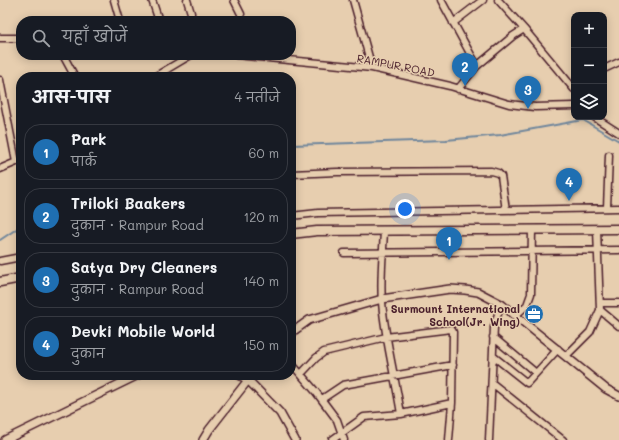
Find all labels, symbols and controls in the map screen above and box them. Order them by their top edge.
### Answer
map controls [571,12,607,120]
button: + [571,12,607,48]
search box [16,16,296,60]
text: यहाँ खोजें [62,26,127,46]
icon: search [30,27,52,49]
button: − [571,48,607,84]
street label: RAMPUR ROAD [356,50,436,80]
pin: 2 [452,53,478,86]
pin: 3 [515,76,541,109]
button: layers [571,84,607,120]
text: आस-पास [32,85,110,107]
text: 4 नतीजे [234,88,280,105]
text: Park [71,129,106,149]
text: 1 [43,144,49,161]
text: 60 m [249,144,279,161]
text: पार्क [71,152,97,169]
pin: 4 [556,168,582,201]
text: Triloki Baakers [71,193,185,213]
your location [395,199,415,219]
text: 2 [42,208,50,225]
text: 120 m [243,208,279,225]
text: दुकान · Rampur Road [71,216,204,233]
pin: 1 [436,227,462,260]
text: Satya Dry Cleaners [71,257,217,277]
text: 3 [42,272,50,289]
text: 140 m [243,272,279,289]
text: दुकान · Rampur Road [71,280,204,297]
place label: Surmount International School(Jr. Wing) [391,301,520,329]
office icon: Surmount International School(Jr. Wing) [523,303,545,325]
text: Devki Mobile World [71,321,215,341]
text: 4 [42,336,50,353]
text: 150 m [243,336,279,353]
text: दुकान [71,344,105,361]

